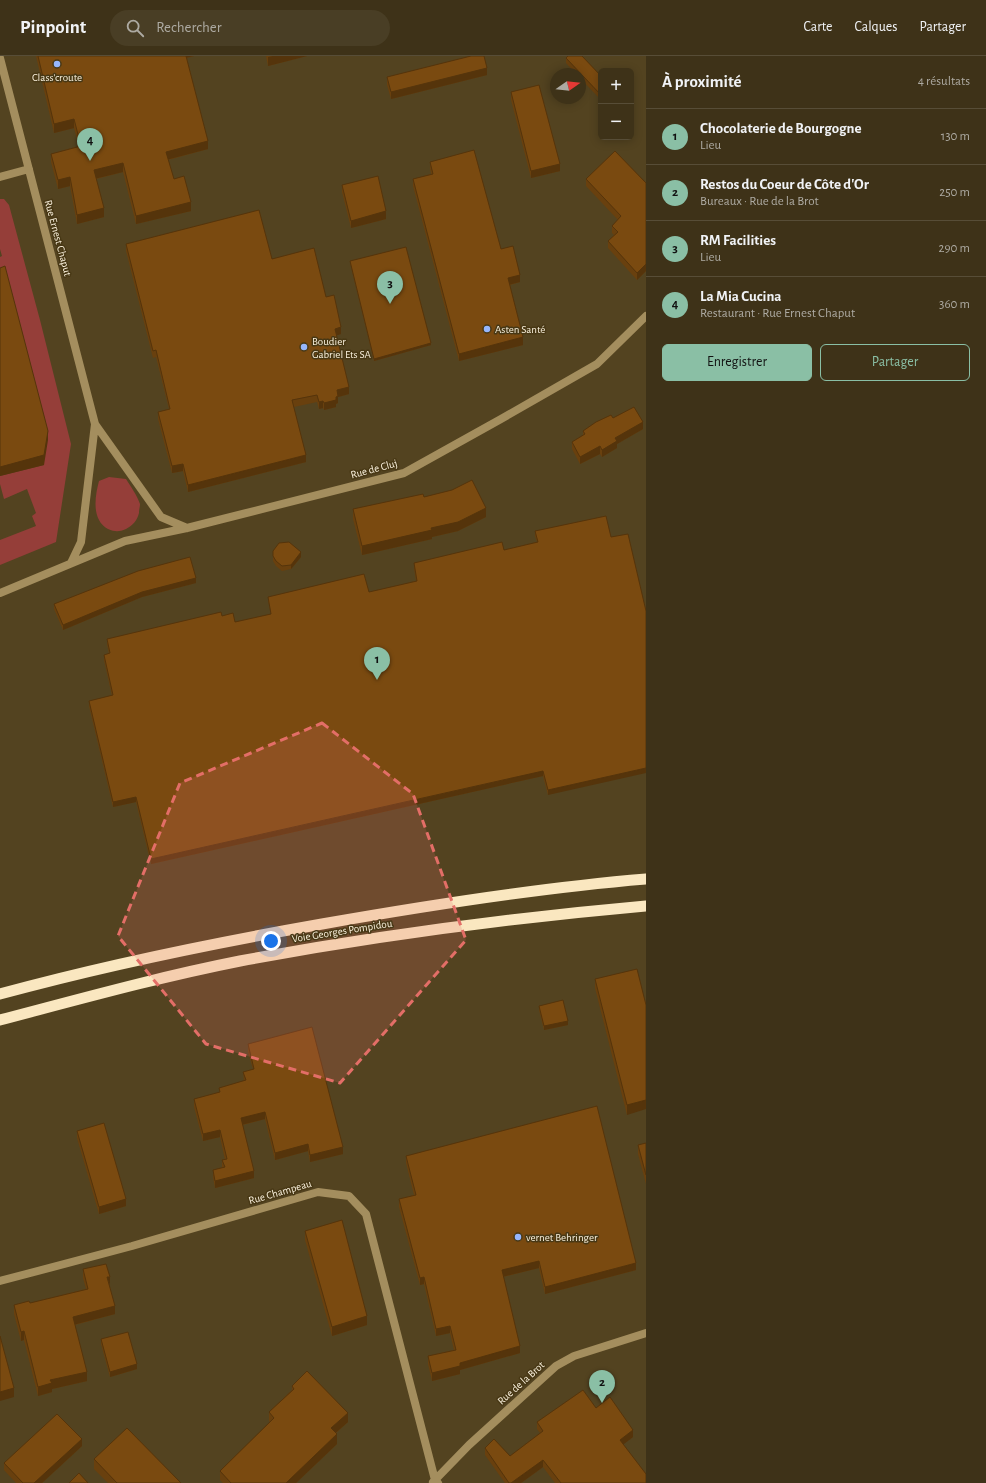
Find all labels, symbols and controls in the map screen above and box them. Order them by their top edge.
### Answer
search box [110,10,390,46]
icon: search [124,17,146,39]
text: Pinpoint [20,18,86,37]
text: Rechercher [156,20,222,35]
text: Carte [804,20,832,34]
text: Calques [854,20,898,34]
text: Partager [920,20,966,34]
marker: Class'croute [52,59,62,69]
north arrow [550,68,586,104]
map controls [598,68,634,140]
button: + [598,68,634,104]
place label: Class'croute [32,72,82,83]
text: À proximité [662,73,742,90]
text: 4 résultats [918,75,970,88]
button: − [598,104,634,140]
text: Chocolaterie de Bourgogne [700,121,862,136]
pin: 4 [77,128,103,161]
text: 1 [673,130,677,143]
text: 130 m [941,130,970,143]
text: Lieu [700,139,721,152]
text: Restos du Coeur de Côte d'Or [700,177,869,192]
text: 2 [672,186,678,199]
text: 250 m [939,186,970,199]
text: Bureaux · Rue de la Brot [700,195,819,208]
street label: Rue Ernest Chaput [43,199,74,278]
text: RM Facilities [700,233,776,248]
text: 3 [672,242,678,255]
text: 290 m [939,242,970,255]
text: Lieu [700,251,721,264]
pin: 3 [377,271,403,304]
text: La Mia Cucina [700,289,782,304]
text: 4 [672,298,678,311]
text: 360 m [939,298,970,311]
text: Restaurant · Rue Ernest Chaput [700,307,855,320]
marker: Asten Santé [482,324,492,334]
place label: Asten Santé [495,324,545,335]
place label: Boudier Gabriel Ets SA [312,336,372,360]
marker: Boudier Gabriel Ets SA [299,342,309,352]
button: Enregistrer [662,344,812,381]
button: Partager [820,344,970,381]
street label: Rue de Cluj [349,457,399,481]
pin: 1 [364,647,390,680]
street label: Voie Georges Pompidou [291,918,393,944]
your location [261,931,281,951]
street label: Rue Champeau [247,1178,313,1206]
marker: vernet Behringer [513,1232,523,1242]
place label: vernet Behringer [526,1232,598,1243]
street label: Rue de la Brot [495,1359,547,1407]
pin: 2 [589,1370,615,1403]

